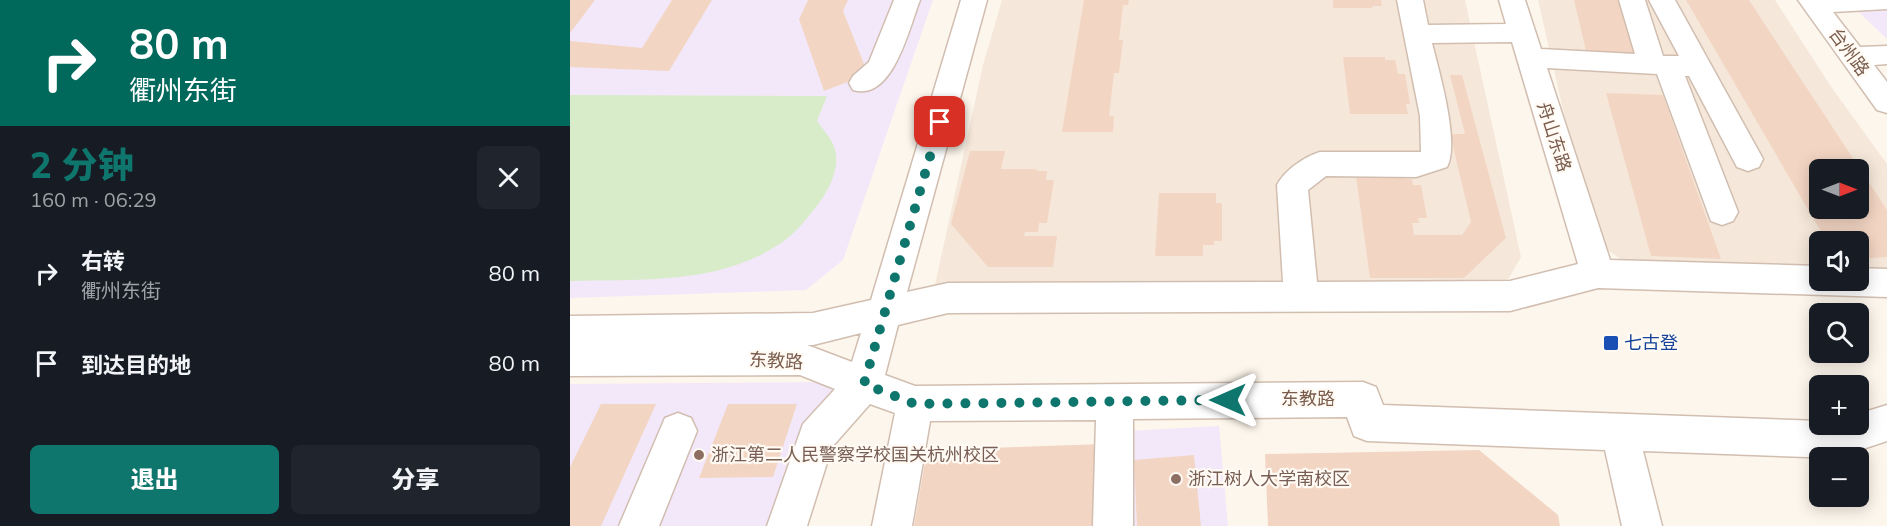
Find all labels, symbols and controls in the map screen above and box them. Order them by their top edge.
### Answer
text: 80 m [129,17,229,70]
street label: 台州路 [1824,23,1875,80]
icon: right [30,24,108,102]
text: 衢州东街 [129,73,237,107]
pin [914,96,965,147]
street label: 舟山东路 [1532,99,1577,175]
icon: arrive [923,105,956,138]
text: 2 分钟 [30,142,134,187]
button: close [477,146,540,209]
north arrow [1809,159,1869,219]
map controls [1809,159,1869,507]
text: 160 m · 06:29 [30,187,156,212]
button: sound [1809,231,1869,291]
text: 右转 [81,247,125,275]
icon: right [30,257,63,290]
text: 80 m [489,259,540,287]
text: 衢州东街 [81,278,161,303]
button: search [1809,303,1869,363]
place label: 七古登 [1624,331,1678,354]
marker: 七古登 [1602,334,1620,352]
icon: arrive [30,347,63,380]
street label: 东教路 [748,348,804,373]
text: 80 m [489,349,540,377]
text: 到达目的地 [81,351,191,379]
position arrow [1196,368,1260,432]
button: + [1809,375,1869,435]
street label: 东教路 [1281,387,1335,410]
place label: 浙江第二人民警察学校国关杭州校区 [711,443,999,466]
button: 退出 [30,445,279,514]
button: 分享 [291,445,540,514]
button: − [1809,447,1869,507]
marker: 浙江第二人民警察学校国关杭州校区 [692,448,706,462]
place label: 浙江树人大学南校区 [1188,467,1350,490]
marker: 浙江树人大学南校区 [1169,472,1183,486]

